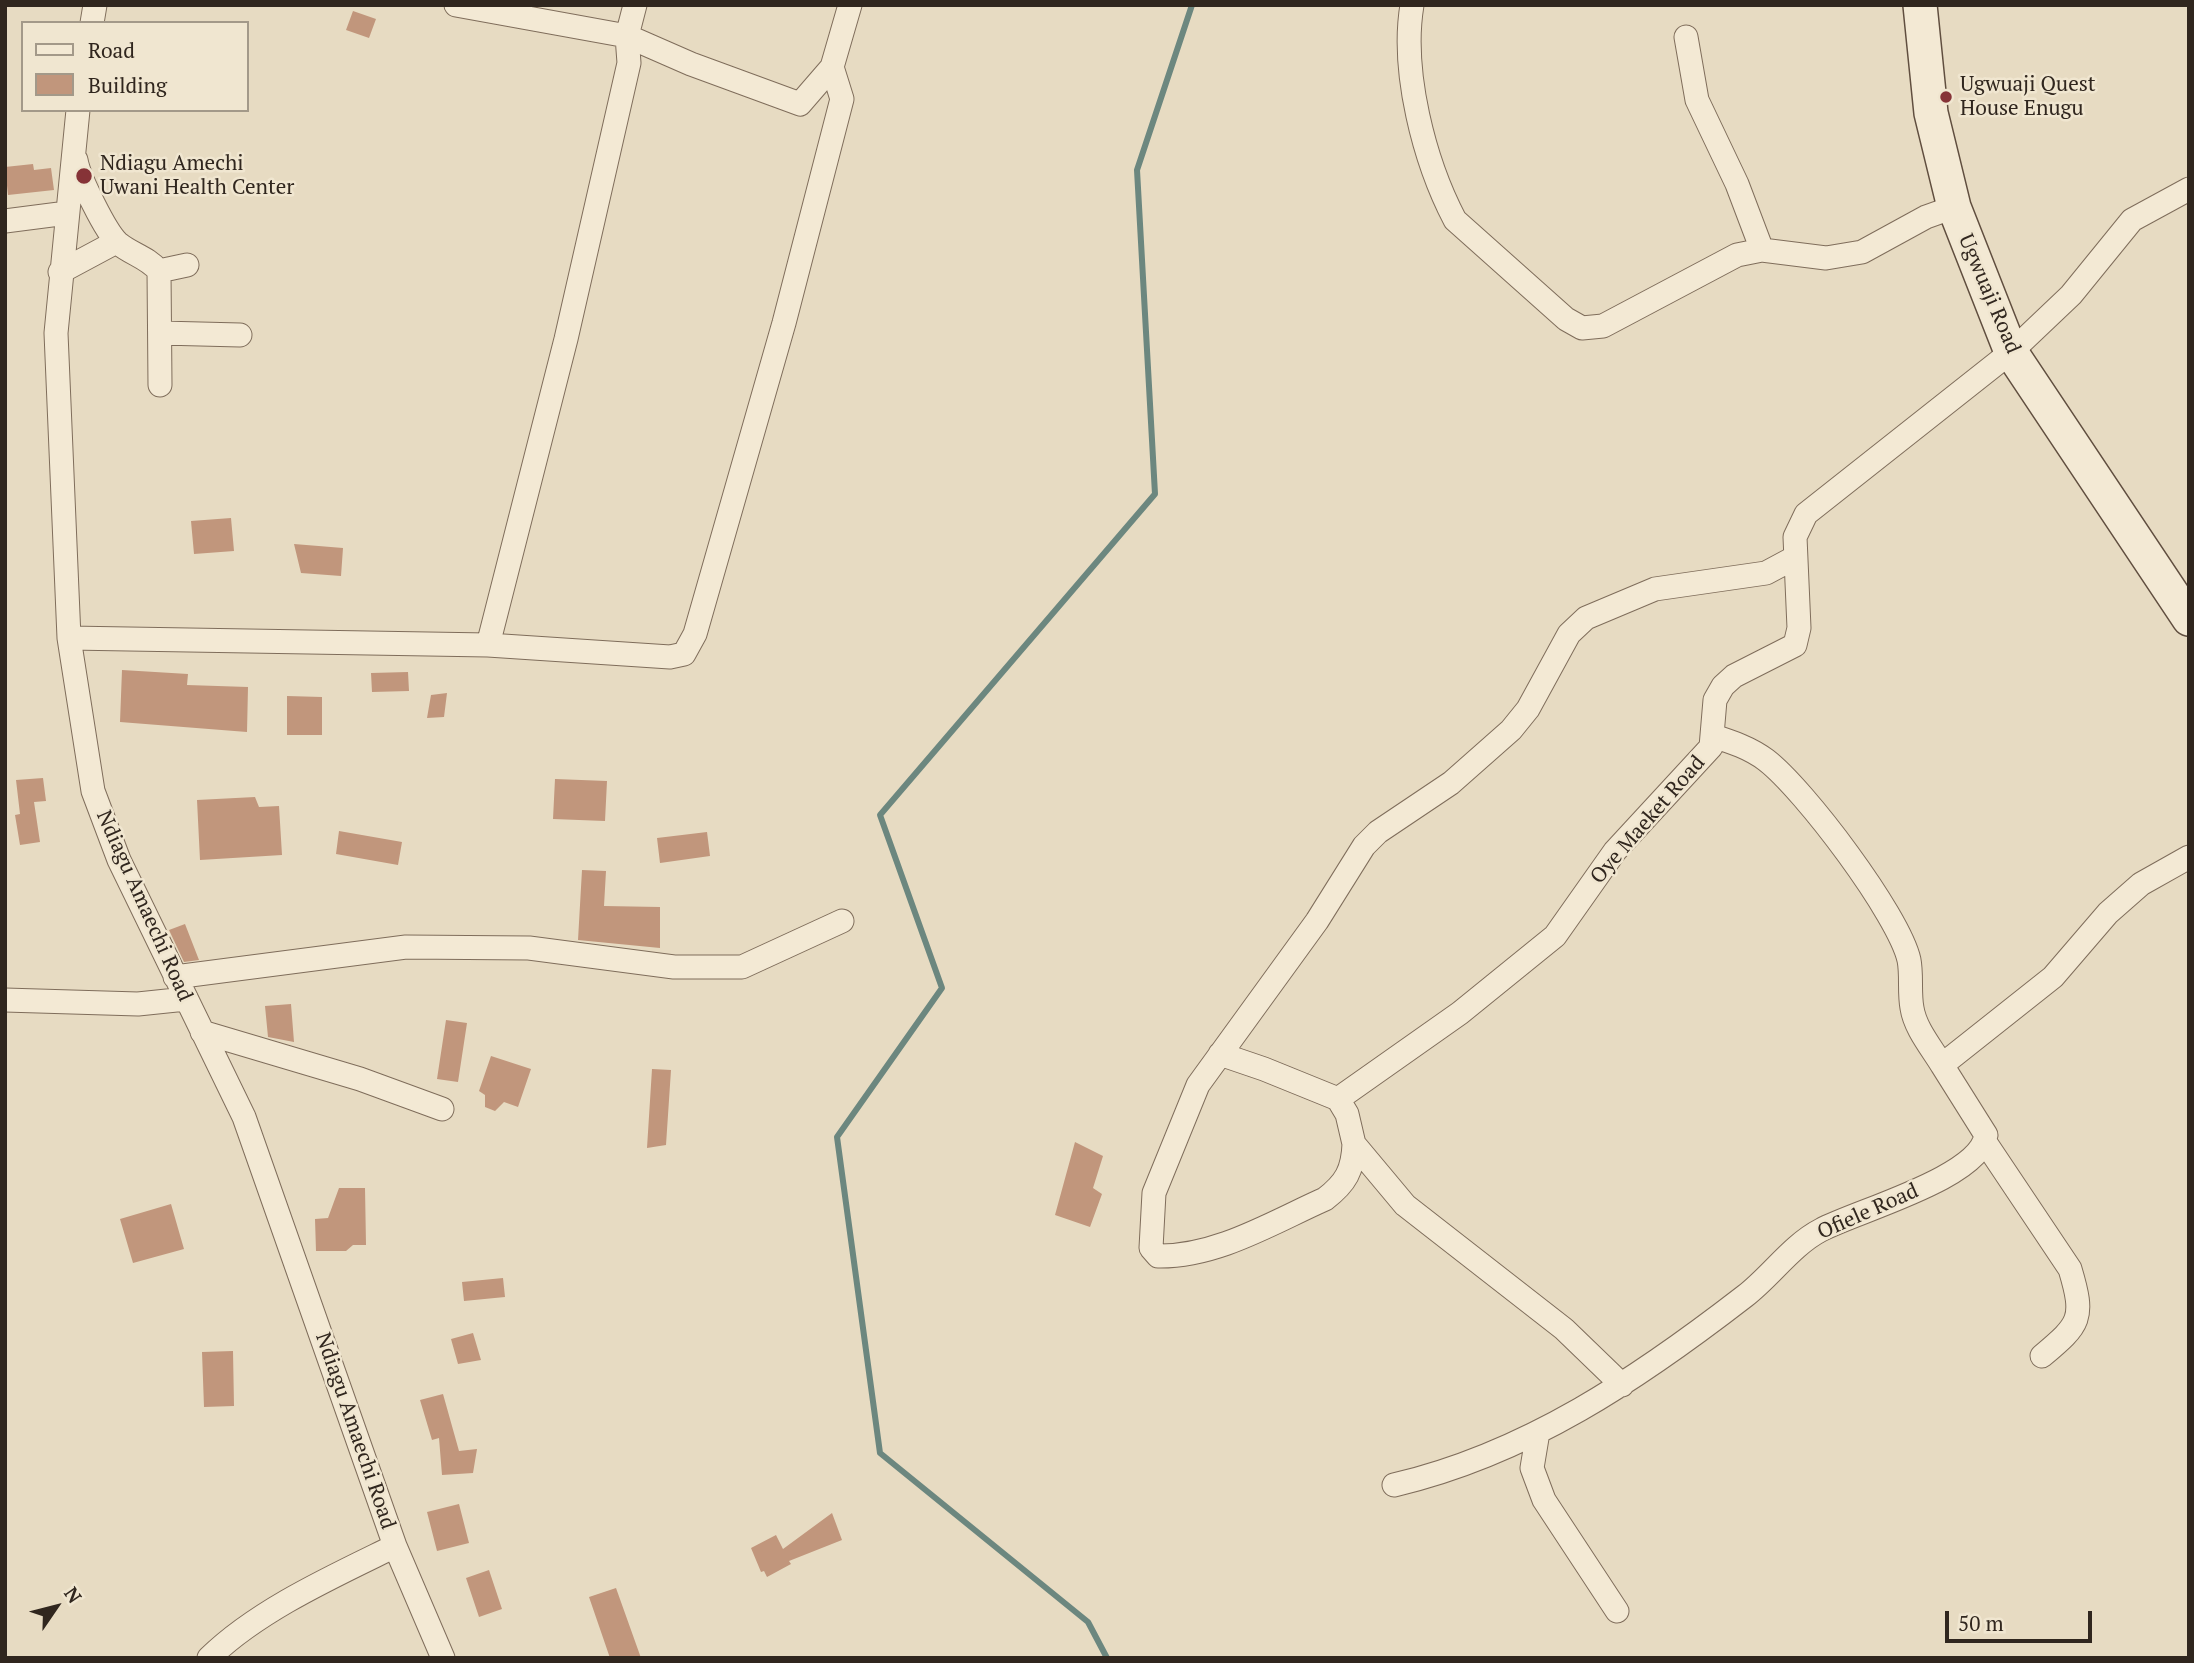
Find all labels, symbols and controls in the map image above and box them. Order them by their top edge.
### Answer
legend [21,21,248,112]
text: Road [88,36,135,64]
text: Building [88,71,167,99]
place label: Ugwuaji Quest House Enugu [1960,72,2096,122]
marker: Ugwuaji Quest House Enugu [1938,89,1954,105]
place label: Ndiagu Amechi Uwani Health Center [100,151,294,201]
marker: Ndiagu Amechi Uwani Health Center [74,166,94,186]
street label: Ugwuaji Road [1953,230,2025,358]
street label: Oye Maeket Road [1585,751,1711,889]
street label: Ndiagu Amaechi Road [91,807,197,1005]
street label: Ofiele Road [1814,1179,1922,1245]
street label: Ndiagu Amaechi Road [310,1329,400,1533]
north arrow [21,1572,91,1642]
text: N [59,1582,88,1608]
scale bar [1949,1596,2096,1640]
text: 50 m [1958,1609,2004,1637]

